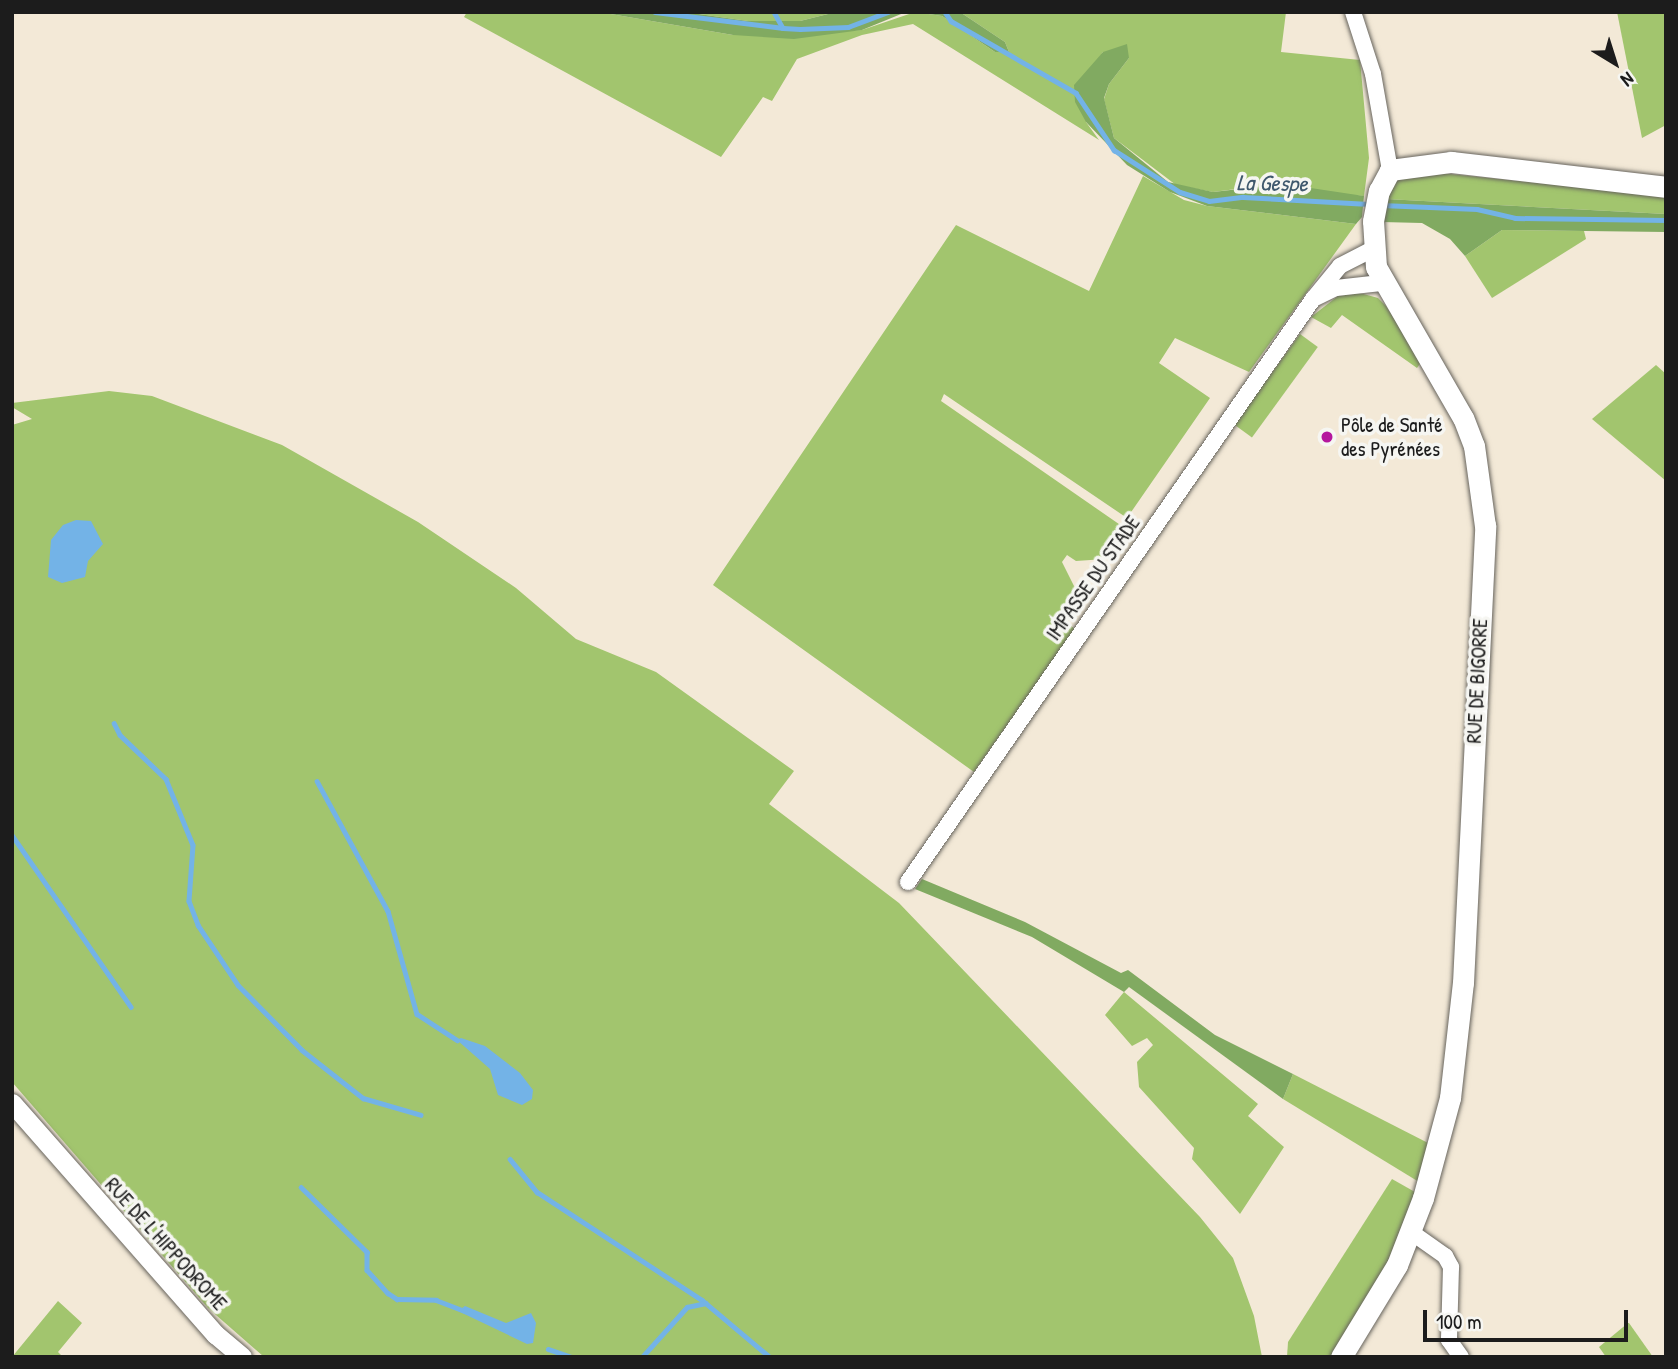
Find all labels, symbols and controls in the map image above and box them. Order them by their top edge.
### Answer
north arrow [1580,28,1650,98]
text: N [1616,66,1640,93]
water label: La Gespe [1236,169,1308,197]
place label: Pôle de Santé des Pyrénées [1341,412,1443,462]
marker: Pôle de Santé des Pyrénées [1319,429,1335,445]
street label: IMPASSE DU STADE [1041,511,1145,645]
street label: RUE DE BIGORRE [1461,618,1493,744]
street label: RUE DE L'HIPPODROME [100,1172,232,1316]
scale bar [1426,1296,1631,1340]
text: 100 m [1436,1307,1482,1336]

